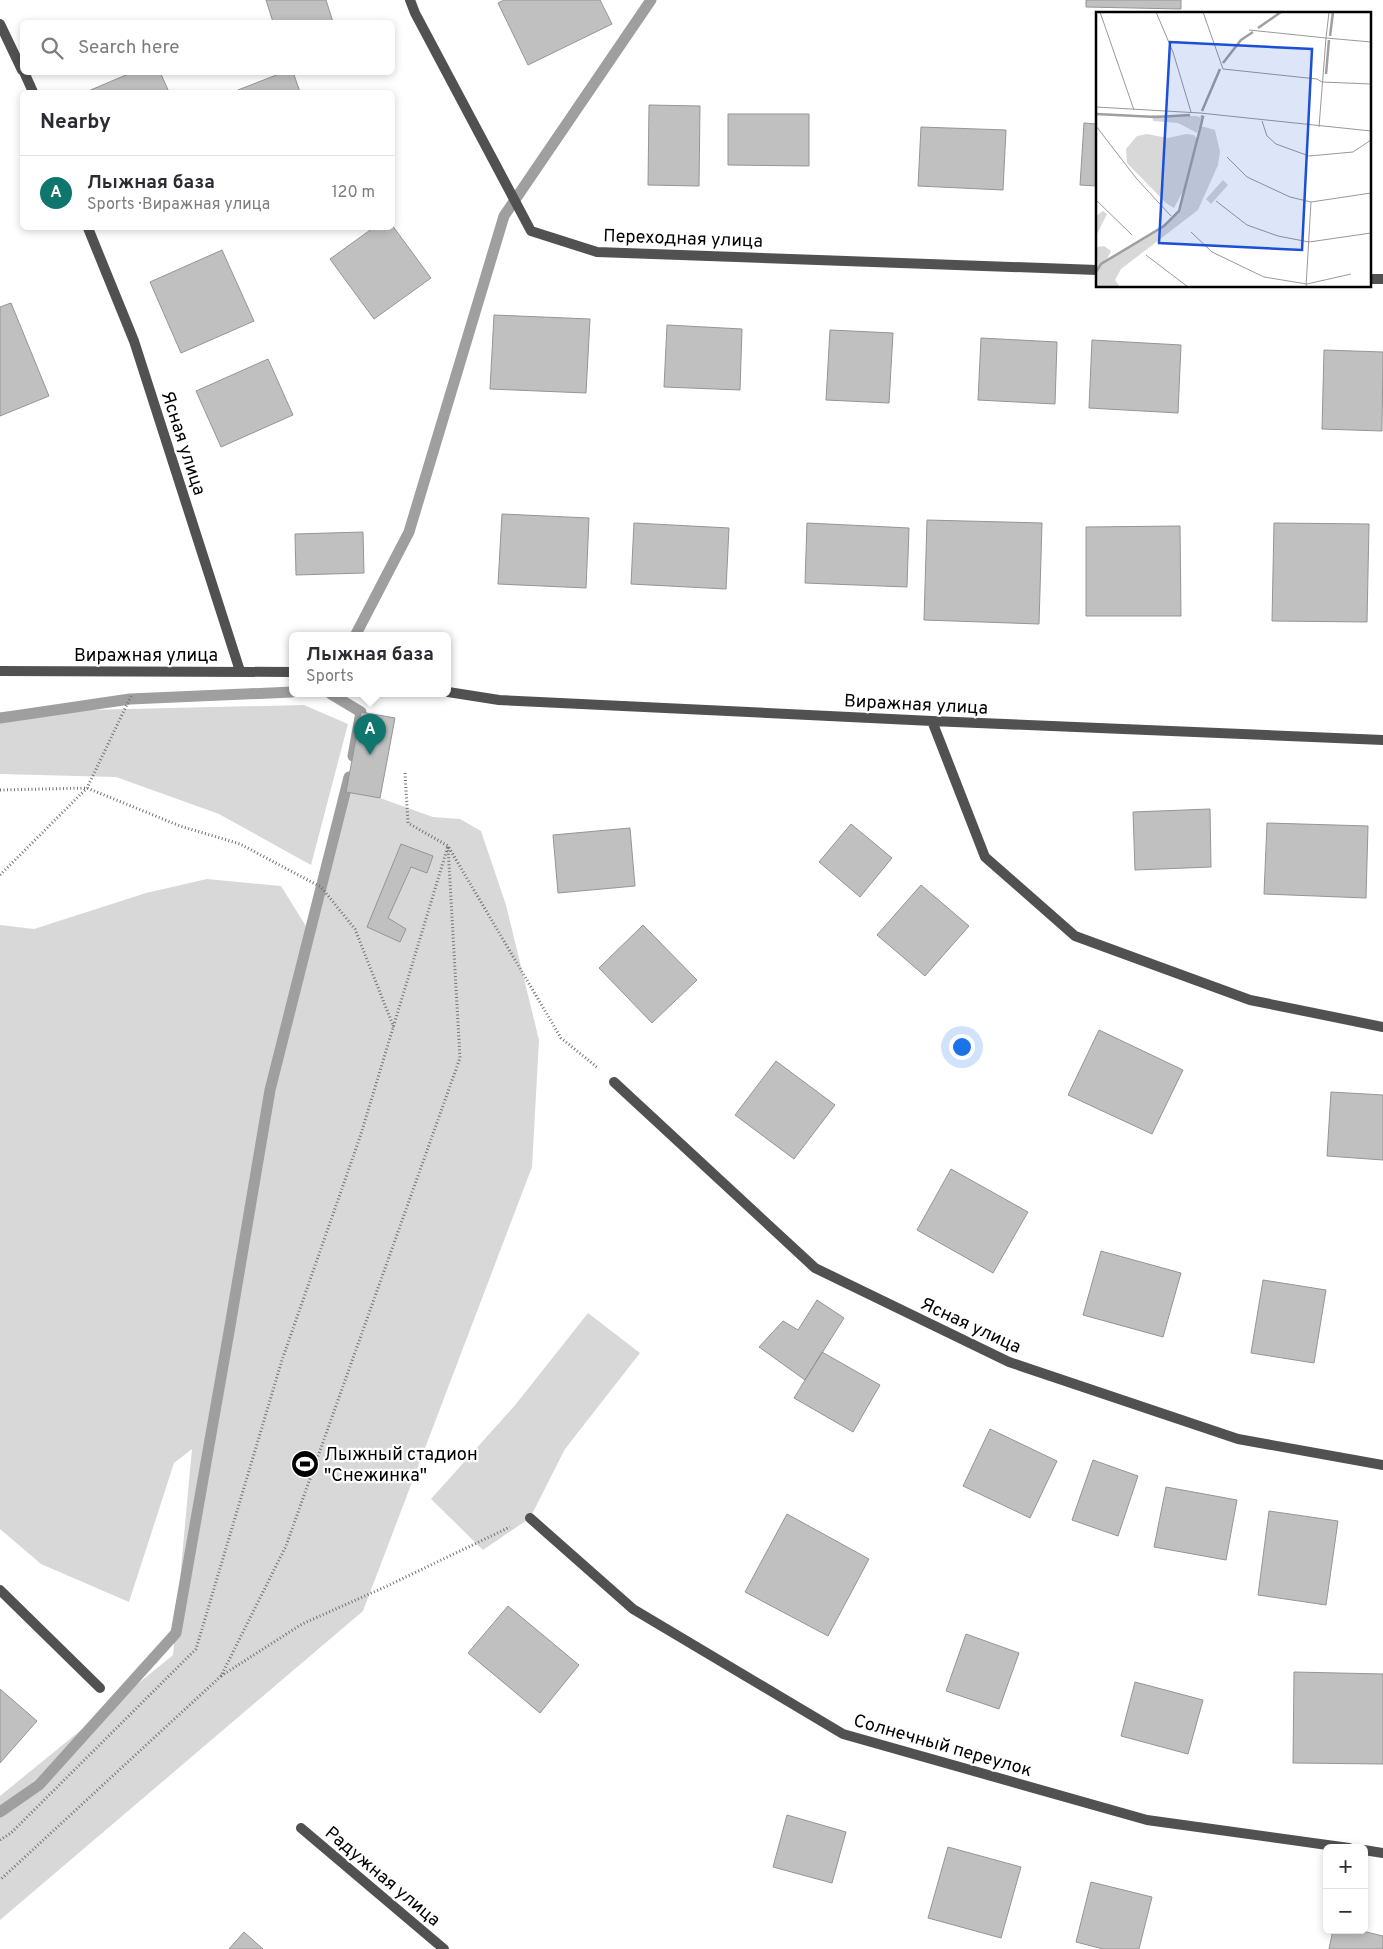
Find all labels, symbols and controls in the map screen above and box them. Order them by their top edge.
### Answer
inset map [1096,12,1370,288]
search box [20,20,395,75]
icon: search [38,34,66,62]
text: Search here [78,36,180,60]
text: Nearby [40,109,111,136]
text: Лыжная база [87,171,215,195]
text: A [50,183,62,203]
text: 120 m [332,183,375,203]
text: Sports · Виражная улица [87,195,270,215]
street label: Переходная улица [603,225,763,254]
street label: Ясная улица [155,388,210,499]
popup [289,632,451,697]
text: Лыжная база [306,643,434,667]
street label: Виражная улица [74,645,218,668]
text: Sports [306,667,354,687]
street label: Виражная улица [843,690,988,721]
pin: A [354,714,386,755]
your location [949,1034,975,1060]
street label: Ясная улица [916,1293,1024,1360]
place label: Лыжный стадион "Снежинка" [324,1444,478,1488]
sports icon: Лыжный стадион "Снежинка" [290,1449,320,1479]
street label: Солнечный переулок [851,1710,1035,1783]
street label: Радужная улица [320,1822,445,1932]
map controls [1323,1844,1368,1934]
button: + [1323,1844,1368,1889]
button: − [1323,1889,1368,1934]

